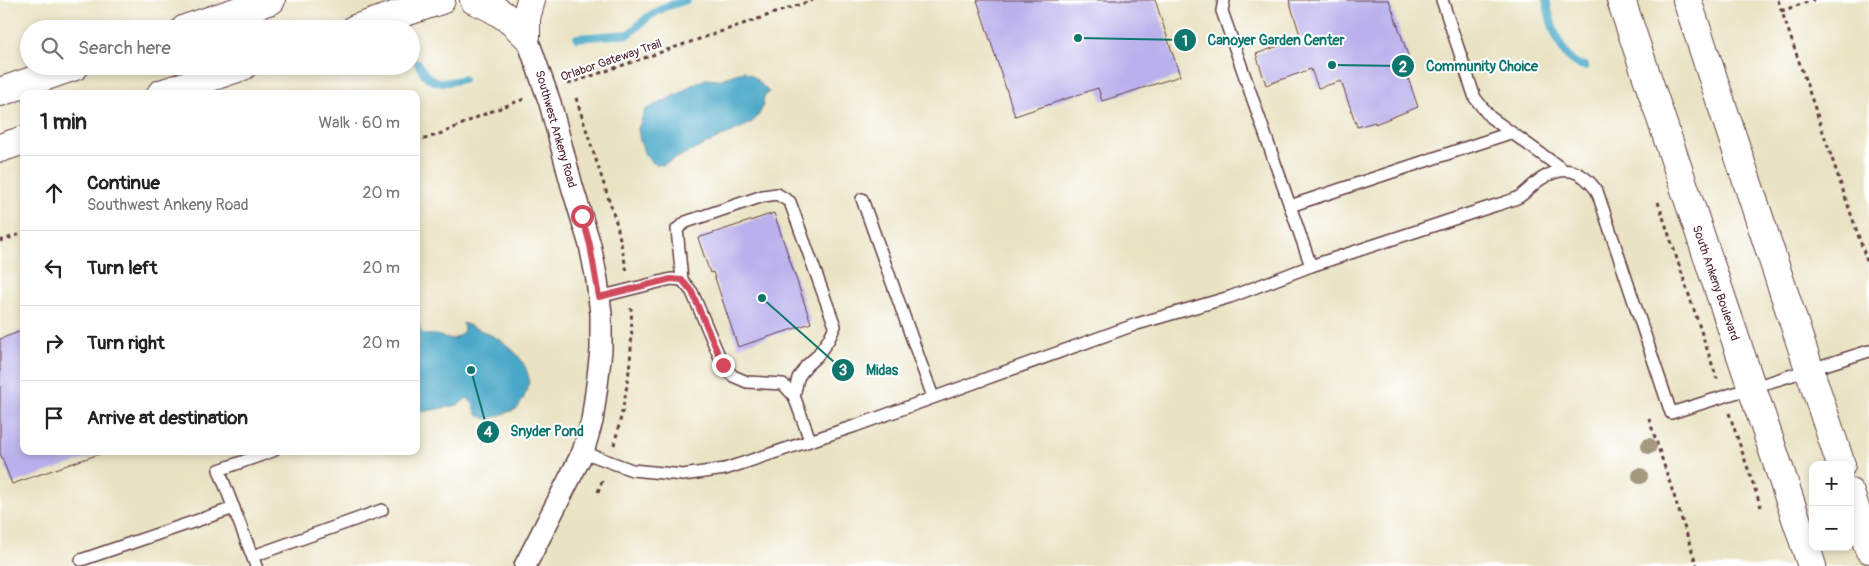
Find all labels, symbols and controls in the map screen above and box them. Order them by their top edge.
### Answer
search box [20,20,420,75]
callout: Canoyer Garden Center [1173,26,1355,55]
text: 1 [1182,32,1188,51]
text: Canoyer Garden Center [1208,32,1345,49]
icon: search [38,34,66,62]
text: Search here [78,36,171,60]
street label: Orlabor Gateway Trail [559,36,664,85]
callout: Community Choice [1391,52,1548,81]
text: 2 [1399,58,1407,77]
text: Community Choice [1426,58,1539,75]
street label: Southwest Ankeny Road [532,69,579,190]
text: 1 min [40,109,87,136]
text: Walk · 60 m [318,113,400,133]
text: Continue [87,171,160,195]
icon: ahead [40,179,68,207]
text: 20 m [362,183,400,203]
text: Southwest Ankeny Road [87,195,249,215]
route start [571,205,594,228]
street label: South Ankeny Boulevard [1689,223,1742,343]
icon: left [40,254,68,282]
text: Turn left [87,256,157,280]
text: 20 m [362,258,400,278]
icon: right [40,329,68,357]
text: Turn right [87,331,165,355]
text: 20 m [362,333,400,353]
route end [712,354,735,377]
callout: Midas [831,355,908,384]
text: 3 [839,361,847,380]
text: Midas [866,362,899,379]
icon: arrive [40,404,68,432]
text: Arrive at destination [87,406,248,430]
callout: Snyder Pond [475,417,594,446]
text: 4 [484,423,493,442]
text: Snyder Pond [510,423,584,440]
map controls [1809,461,1854,551]
button: + [1809,461,1854,506]
button: − [1809,506,1854,551]

